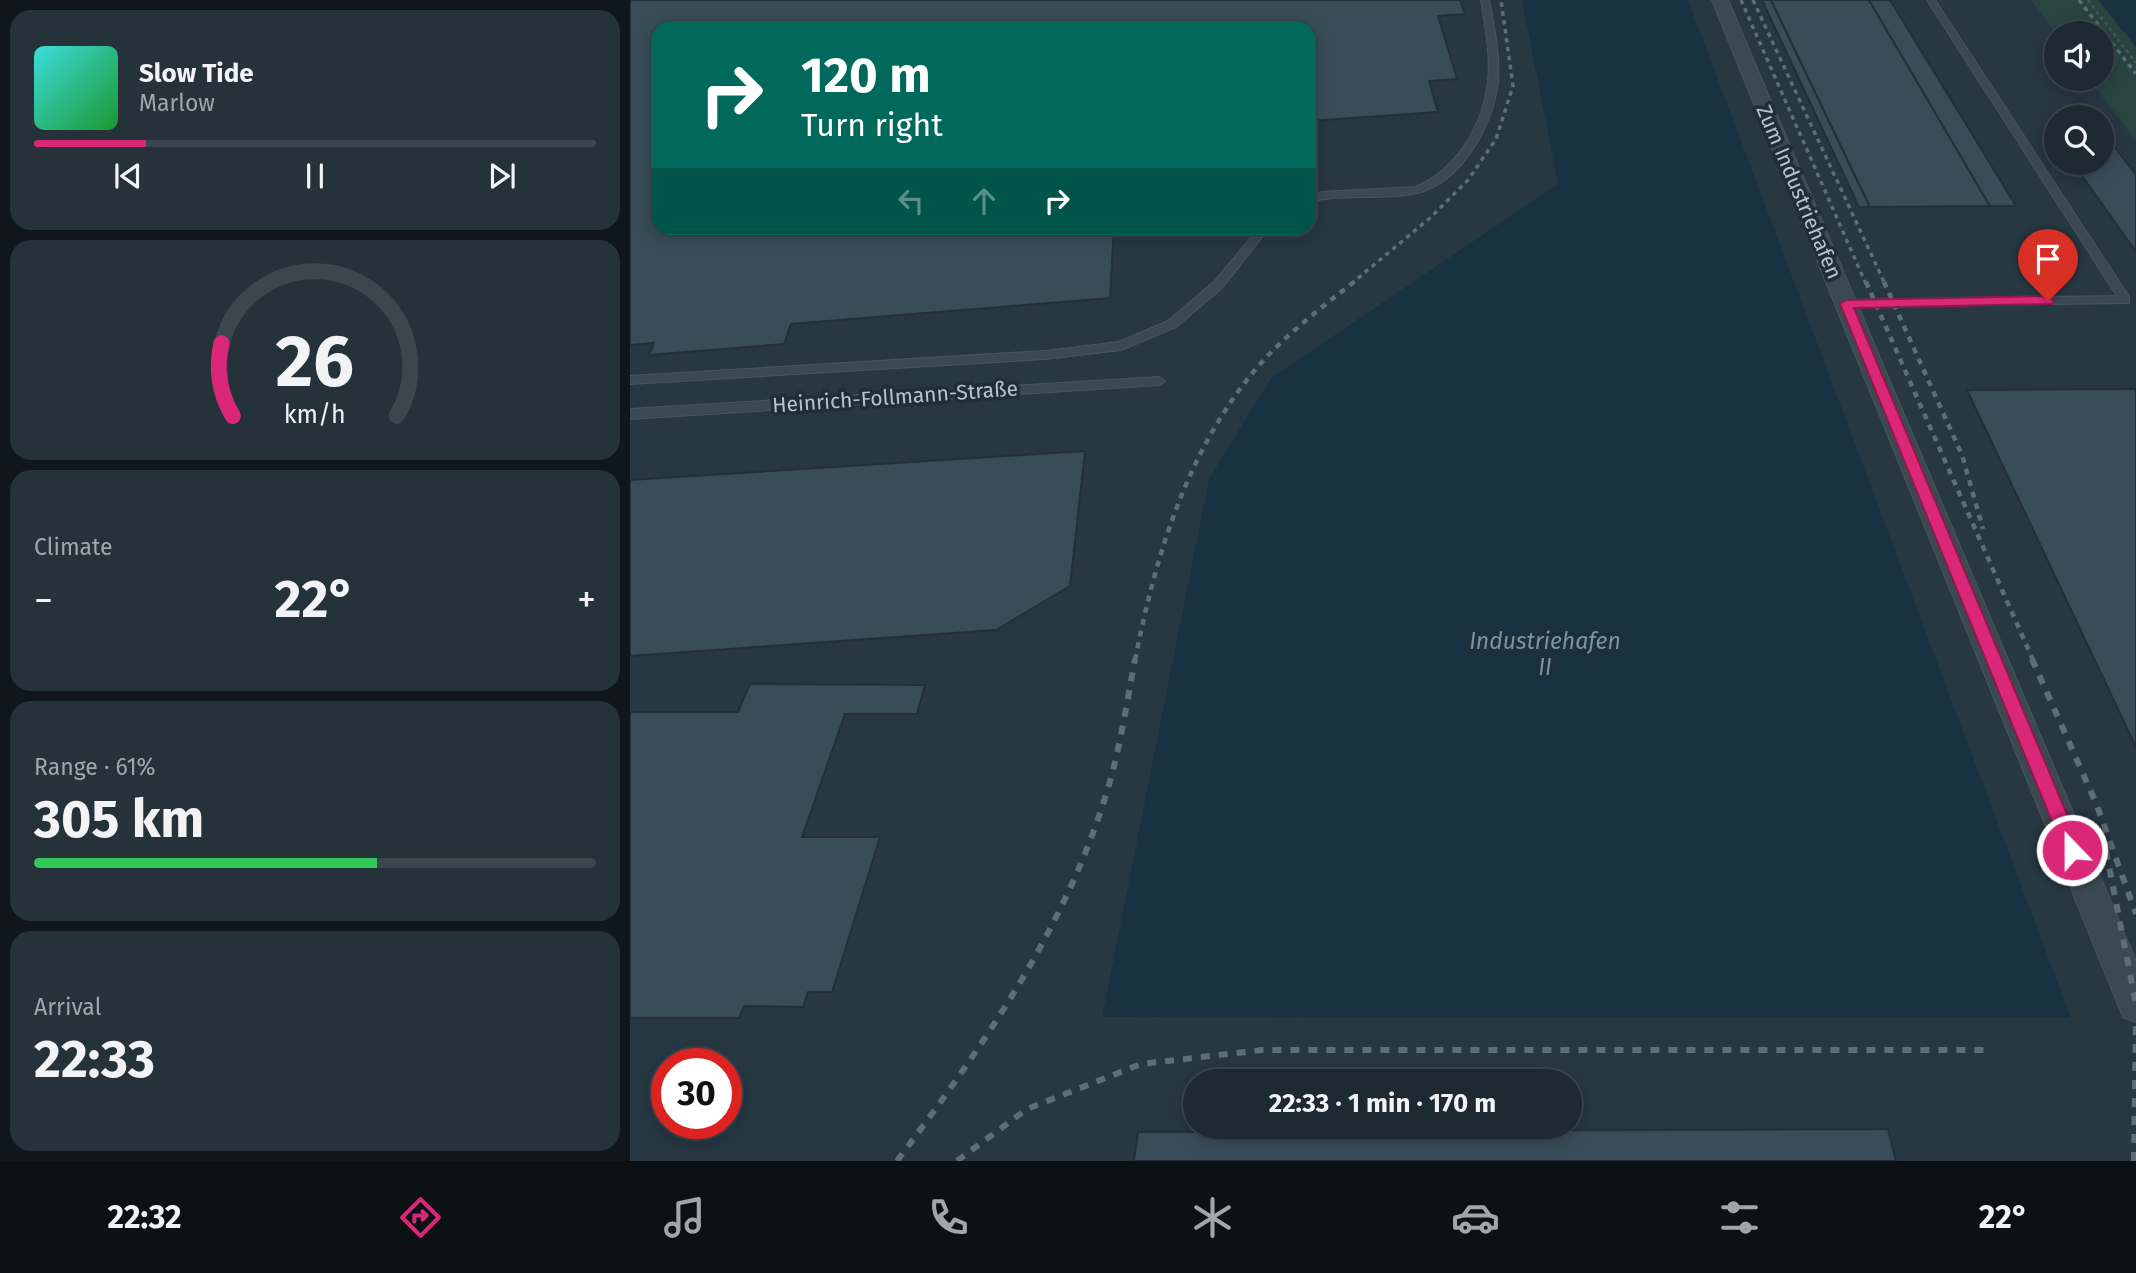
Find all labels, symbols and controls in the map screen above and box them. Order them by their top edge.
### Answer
map controls [2044,21,2114,175]
button: sound [2044,21,2114,91]
text: 120 m [801,46,931,105]
icon: right [686,49,777,140]
text: Slow Tide [139,58,254,89]
text: Marlow [139,89,215,117]
street label: Zum Industriehafen [1751,101,1847,283]
button: search [2044,105,2114,175]
text: Turn right [801,106,943,144]
icon: previous [109,157,147,195]
icon: pause [296,157,334,195]
icon: next [483,157,521,195]
icon: left [892,182,930,220]
icon: ahead [965,182,1003,220]
icon: right [1038,182,1076,220]
pin [2018,229,2078,301]
icon: arrive [2029,240,2067,278]
text: 26 [276,319,354,406]
street label: Heinrich-Follmann-Straße [771,375,1019,419]
text: km/h [284,400,346,430]
text: Climate [34,533,113,561]
text: 22° [275,568,355,631]
text: − [34,577,53,623]
text: + [577,577,596,623]
water label: Industriehafen II [1469,627,1621,681]
text: Range · 61% [34,753,156,781]
text: 305 km [34,788,204,851]
position arrow [2035,813,2109,887]
text: Arrival [34,993,101,1021]
text: 22:33 [34,1028,155,1091]
speed limit sign: 30 [651,1048,742,1139]
text: 22:33 · 1 min · 170 m [1269,1088,1496,1119]
icon: directions [396,1193,445,1242]
icon: music [660,1193,709,1242]
icon: phone [924,1193,973,1242]
icon: climate [1188,1193,1237,1242]
icon: car [1451,1193,1500,1242]
icon: filters [1715,1193,1764,1242]
text: 22:32 [107,1198,182,1236]
text: 22° [1979,1198,2029,1236]

